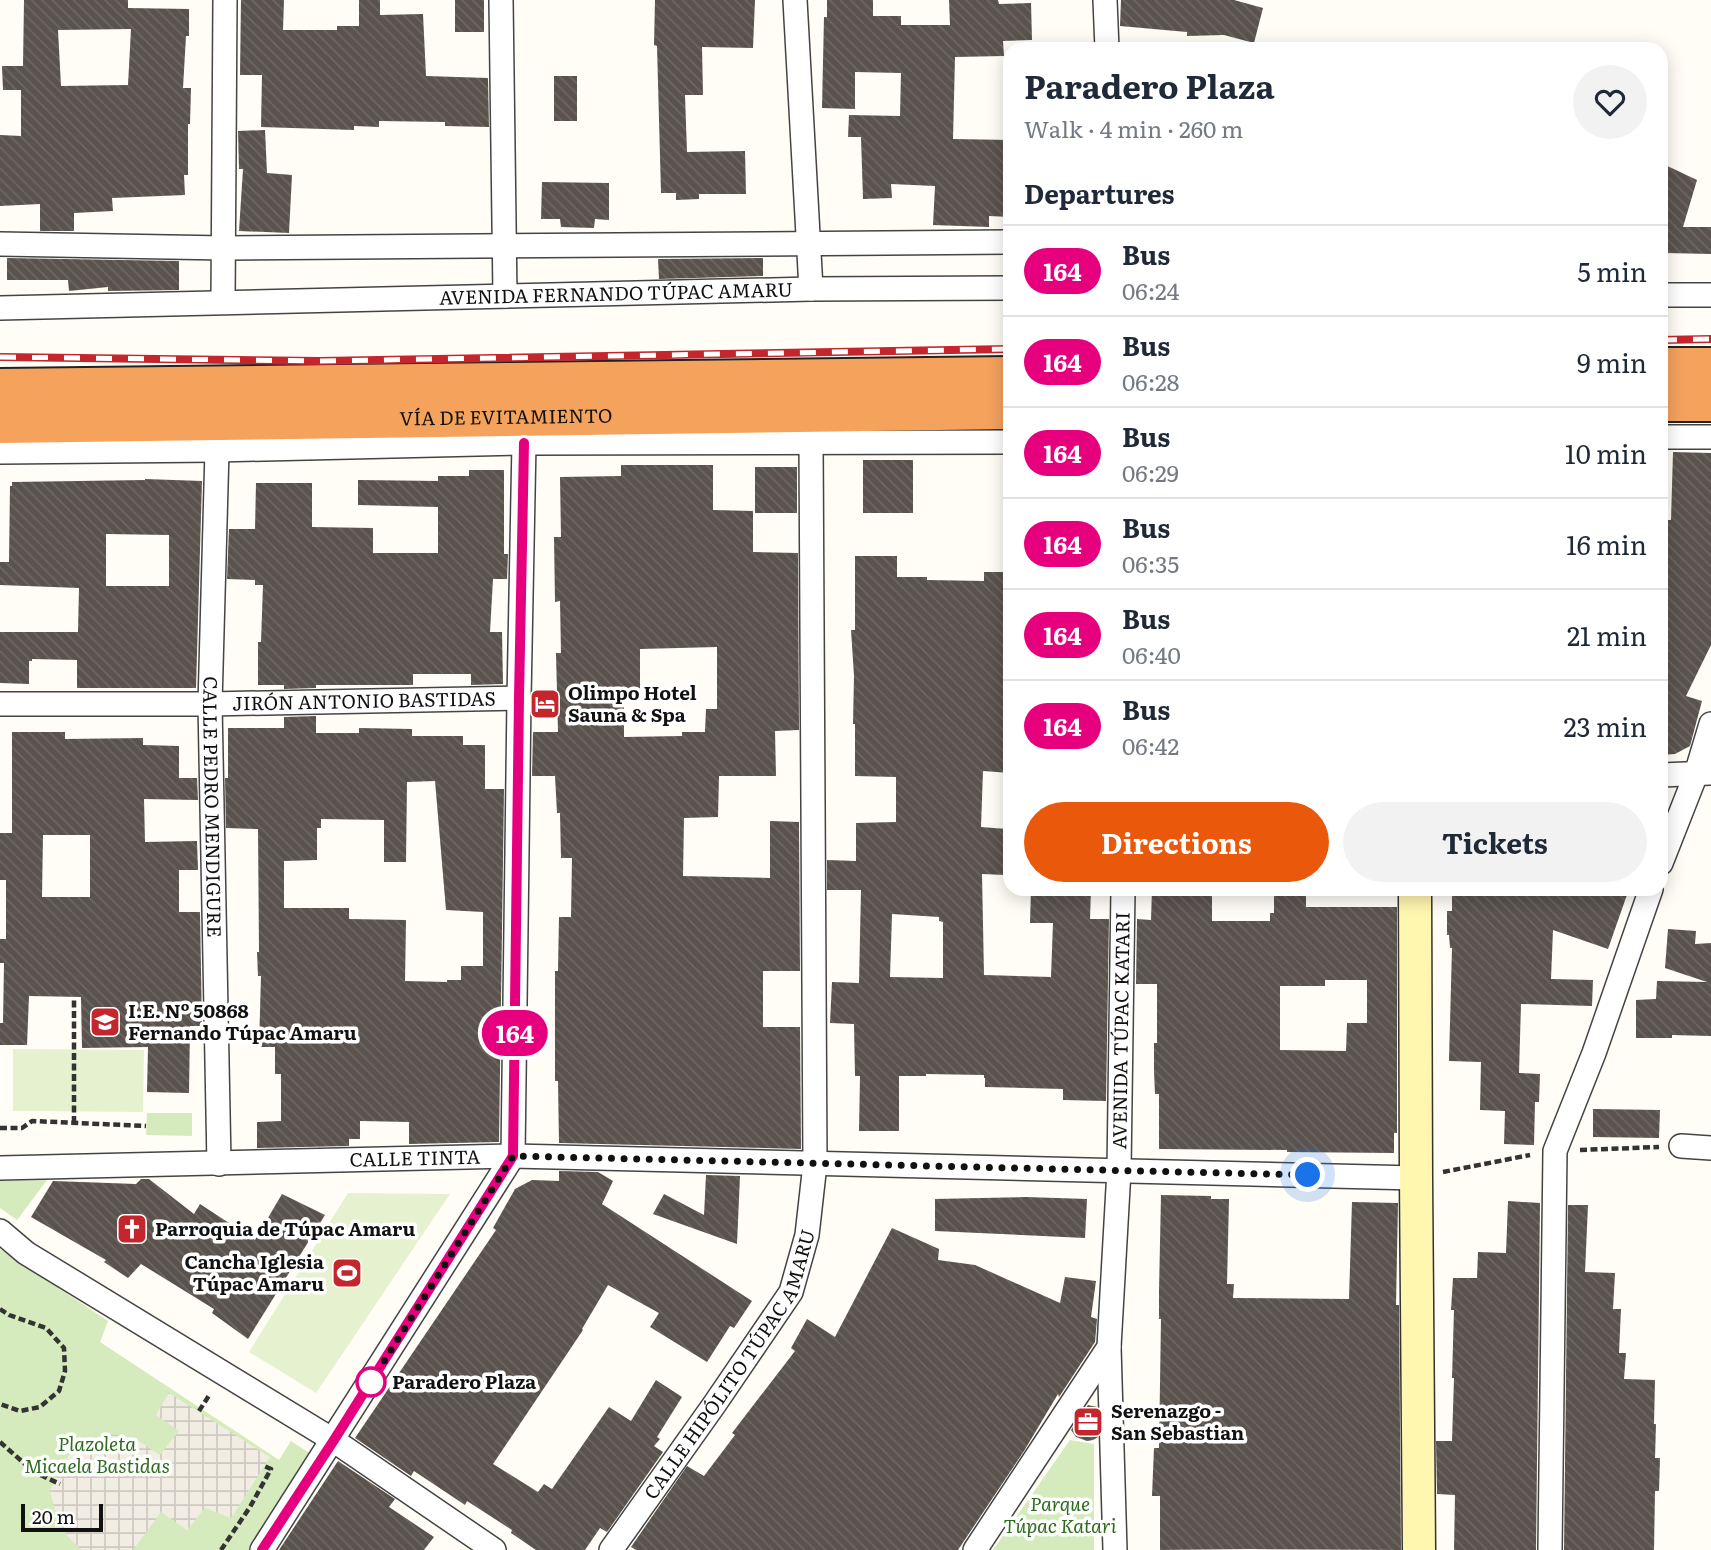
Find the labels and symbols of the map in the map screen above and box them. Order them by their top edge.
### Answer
street label: AVENIDA FERNANDO TÚPAC AMARU [439,274,793,311]
street label: VÍA DE EVITAMIENTO [399,401,613,431]
street label: CALLE PEDRO MENDIGURE [197,676,230,938]
place label: Olimpo Hotel Sauna & Spa [568,678,697,728]
street label: JIRÓN ANTONIO BASTIDAS [232,683,496,717]
hotel icon: Olimpo Hotel Sauna & Spa [528,687,562,721]
street label: AVENIDA TÚPAC KATARI [1104,912,1136,1149]
place label: I.E. Nº 50868 Fernando Túpac Amaru [128,996,357,1046]
school or university icon: I.E. Nº 50868 Fernando Túpac Amaru [88,1005,122,1039]
line badge: 164 [475,1010,555,1056]
street label: CALLE TINTA [349,1142,481,1173]
your location [1290,1157,1325,1192]
church icon: Parroquia de Túpac Amaru [115,1212,149,1246]
place label: Parroquia de Túpac Amaru [155,1214,415,1242]
street label: CALLE HIPÓLITO TÚPAC AMARU [636,1226,821,1505]
place label: Cancha Iglesia Túpac Amaru [184,1247,324,1297]
sports icon: Cancha Iglesia Túpac Amaru [330,1256,364,1290]
marker: Paradero Plaza [356,1367,386,1397]
place label: Paradero Plaza [392,1367,536,1395]
place label: Serenazgo - San Sebastian [1111,1396,1244,1446]
office icon: Serenazgo - San Sebastian [1071,1405,1105,1439]
park label: Plazoleta Micaela Bastidas [24,1429,170,1479]
park label: Parque Túpac Katari [1004,1489,1117,1539]
scale bar [21,1501,103,1533]

